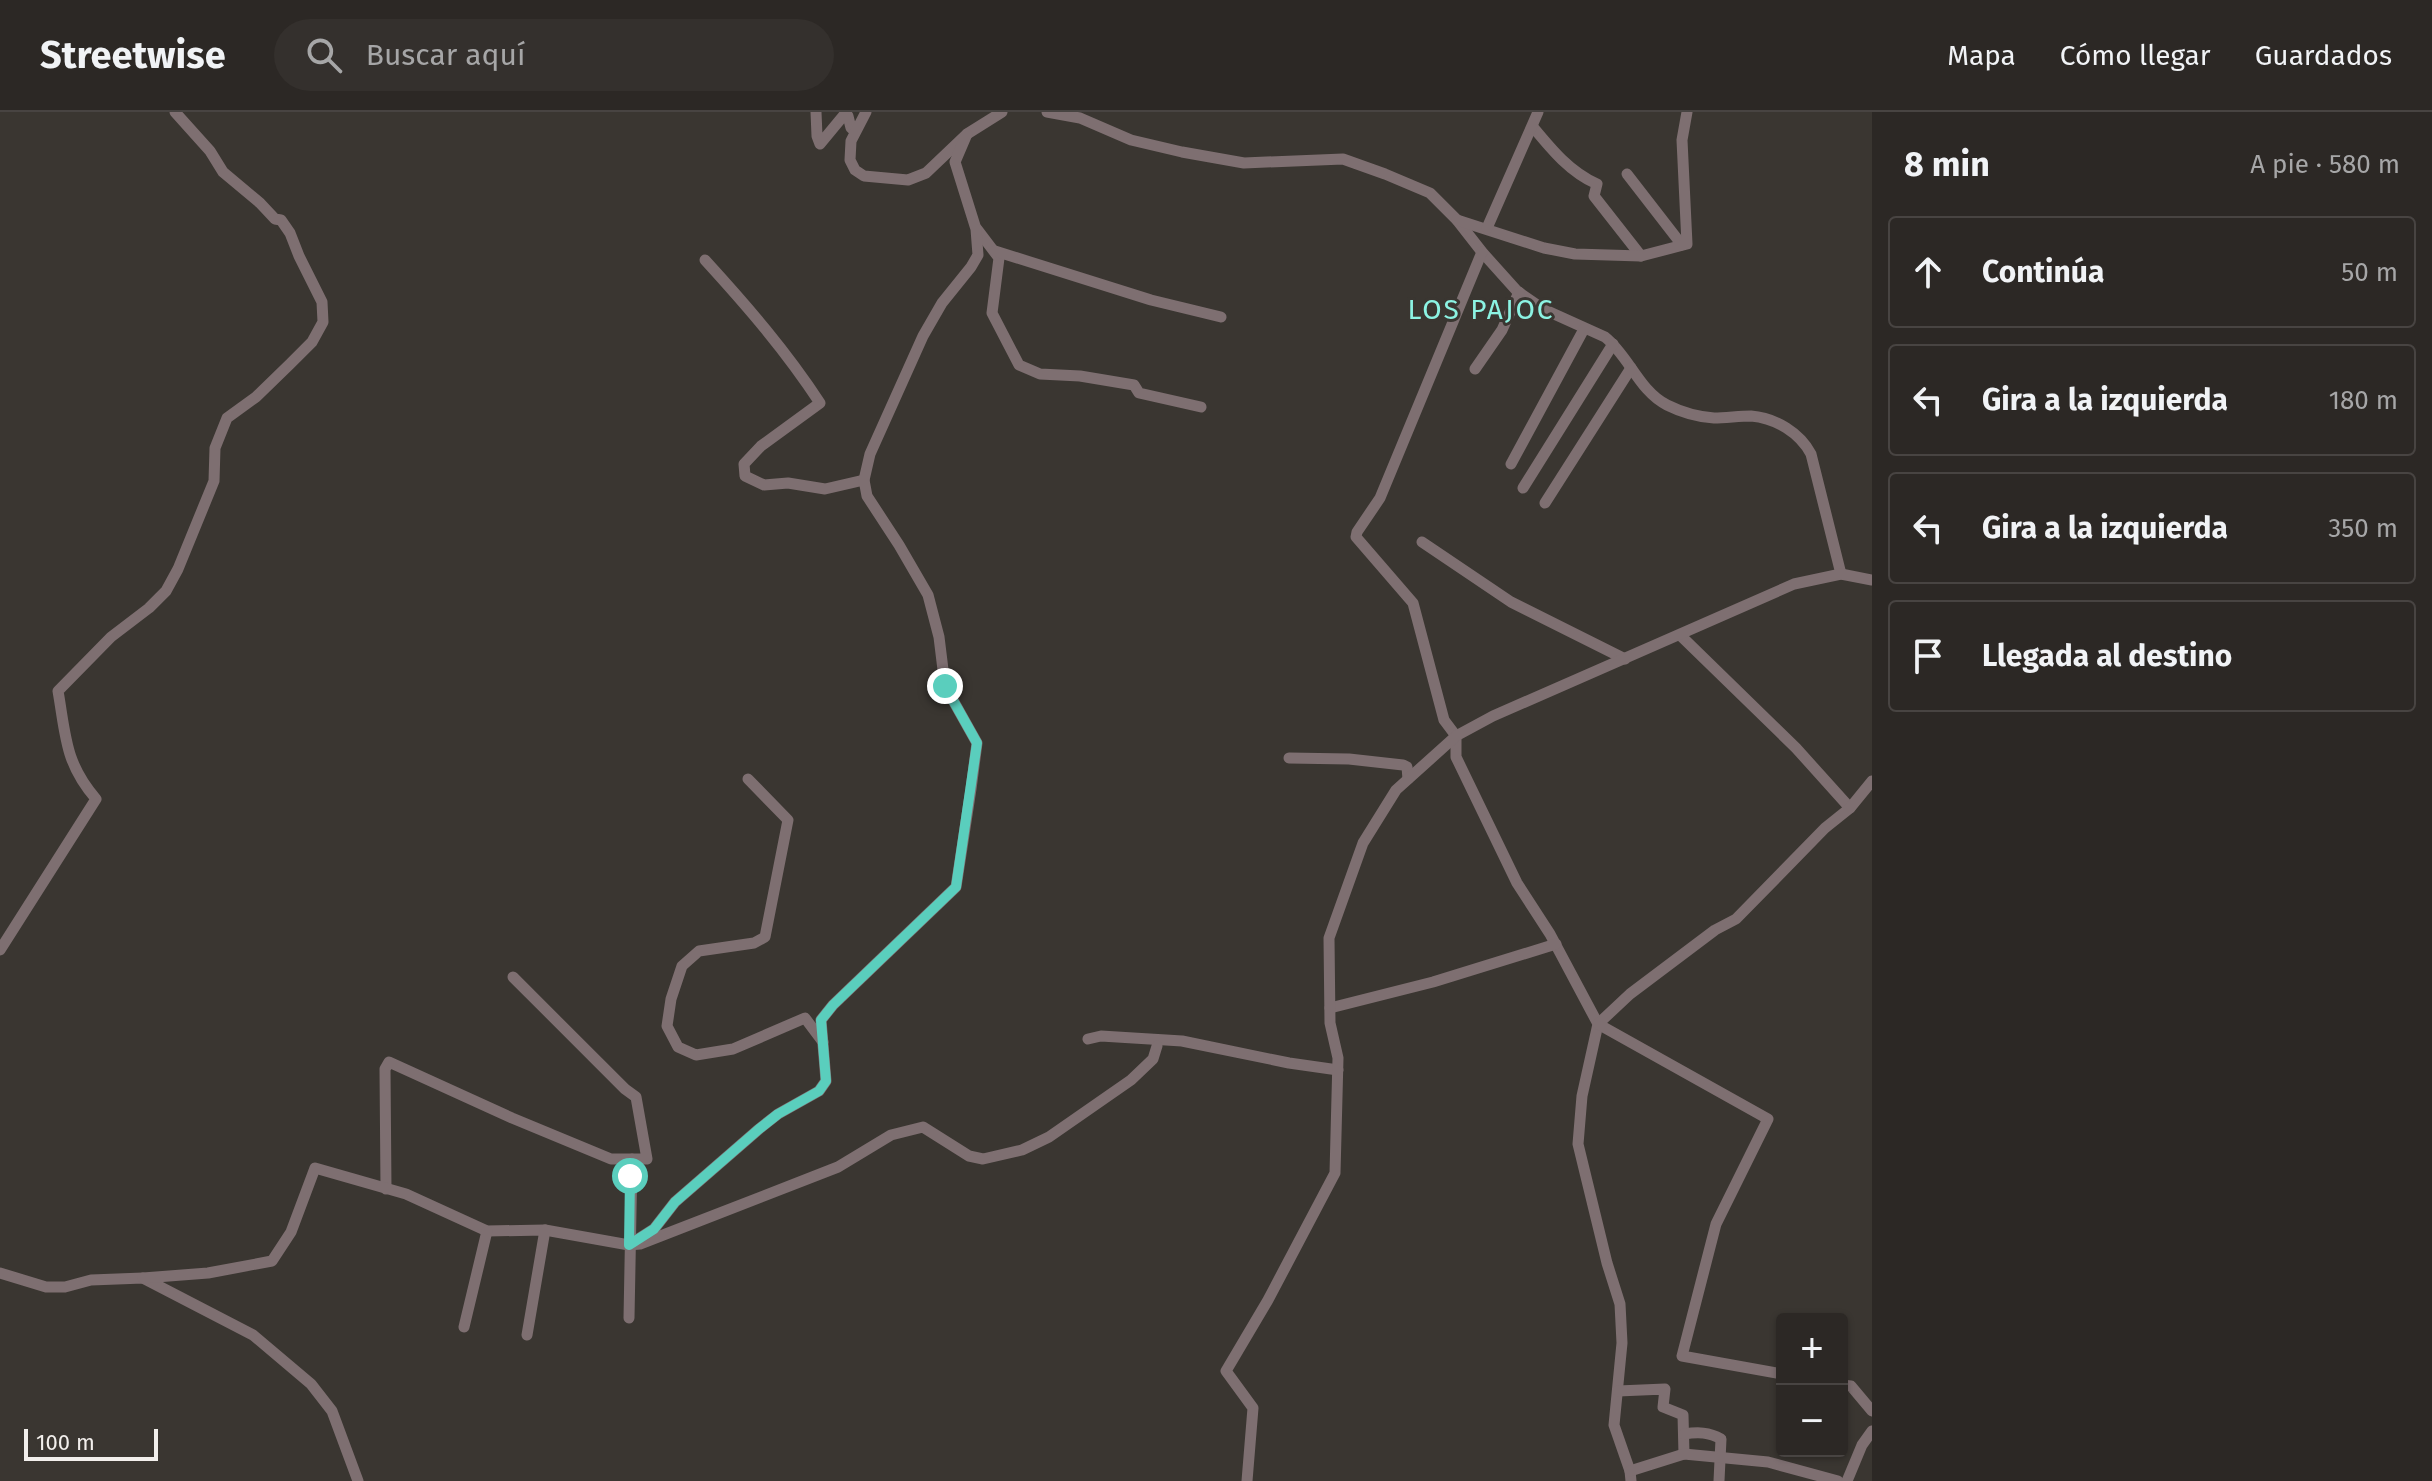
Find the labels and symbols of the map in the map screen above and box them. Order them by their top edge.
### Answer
district label: LOS PAJOC [1408,293,1554,326]
route end [927,668,963,704]
route start [612,1158,648,1194]
scale bar [24,1425,158,1461]

